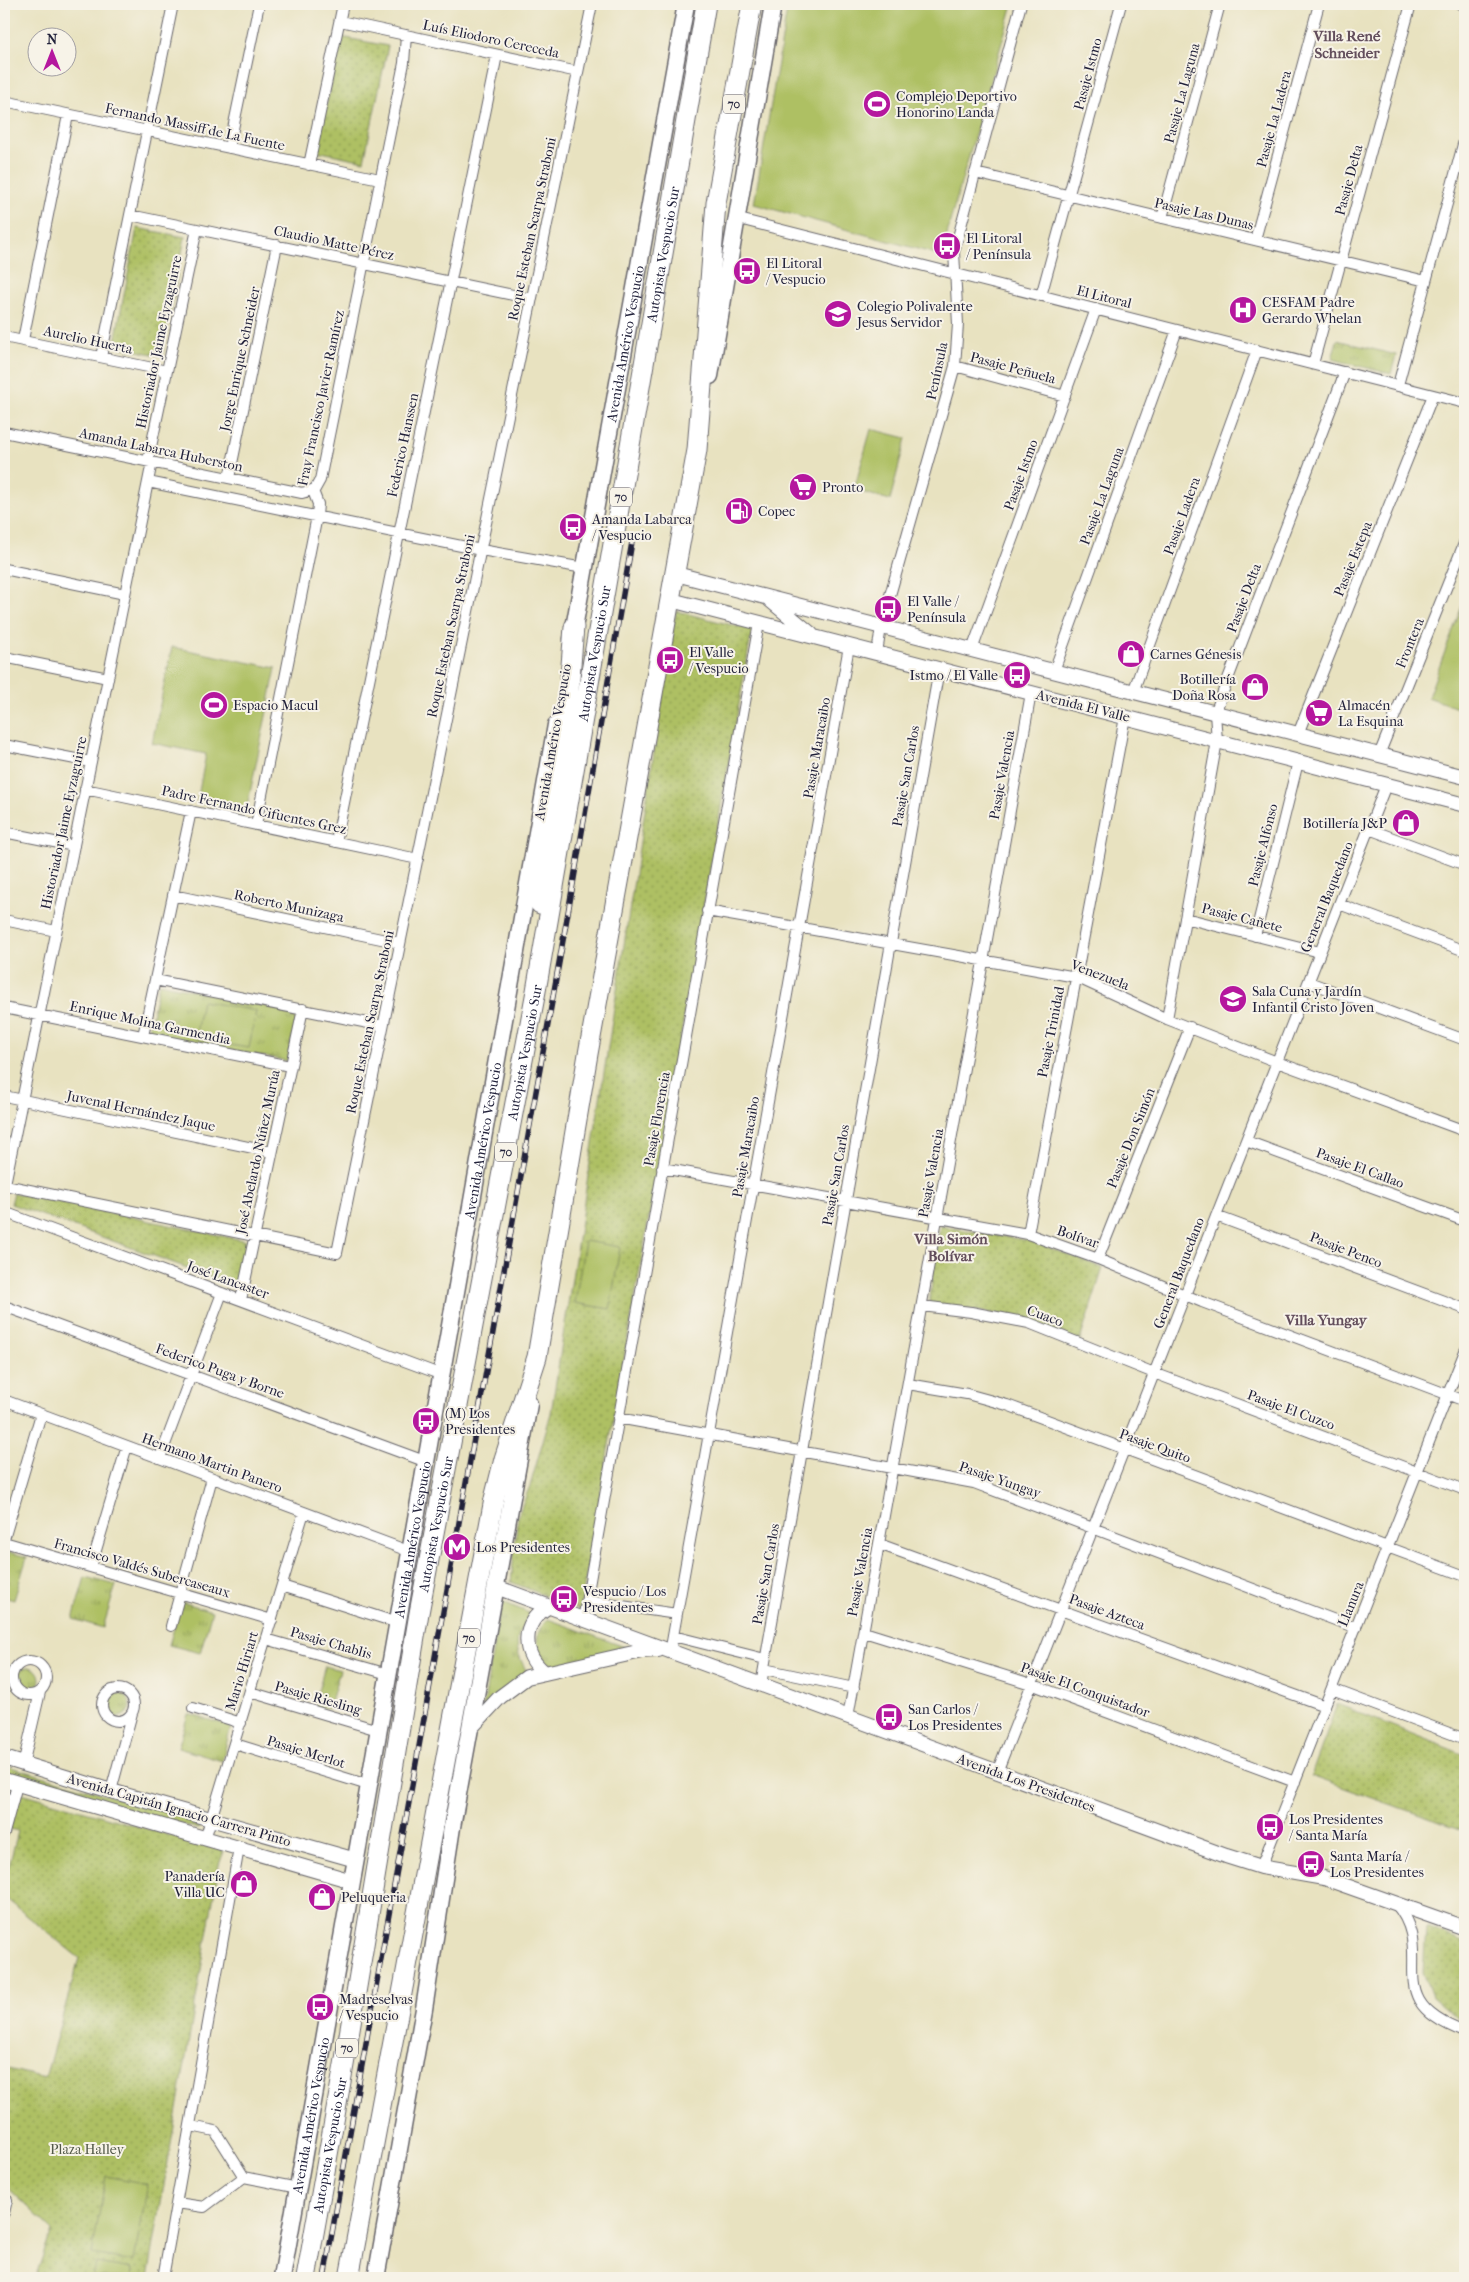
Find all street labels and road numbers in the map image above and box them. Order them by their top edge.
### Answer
street label: Luís Eliodoro Cereceda [421,16,561,62]
street label: Pasaje Istmo [1070,36,1106,112]
street label: Pasaje La Laguna [1160,41,1204,145]
street label: Pasaje La Ladera [1253,68,1295,169]
road number: 70 [723,95,745,114]
street label: Fernando Massiff de La Fuente [103,100,287,154]
street label: Roque Esteban Scarpa Straboni [504,136,560,322]
street label: Pasaje Delta [1331,142,1367,217]
street label: Autopista Vespucio Sur [643,185,683,325]
street label: Pasaje Las Dunas [1153,194,1255,234]
street label: Claudio Matte Pérez [272,222,396,264]
street label: Historiador Jaime Eyzaguirre [132,254,186,430]
street label: Avenida Américo Vespucio [602,264,647,424]
street label: El Litoral [1075,282,1133,312]
street label: Jorge Enrique Schneider [216,285,264,434]
street label: Fray Francisco Javier Ramírez [294,308,348,488]
street label: Aurelio Huerta [41,322,135,358]
street label: Península [923,340,952,402]
street label: Pasaje Peñuela [968,348,1058,388]
street label: Federico Hanssen [384,391,422,499]
street label: Amanda Labarca Huberston [77,424,244,476]
street label: Pasaje Istmo [1000,437,1042,513]
street label: Pasaje La Laguna [1076,444,1128,547]
street label: Pasaje Ladera [1160,474,1204,557]
road number: 70 [610,488,632,507]
street label: Pasaje Estepa [1330,518,1376,599]
street label: Roque Esteban Scarpa Straboni [423,533,479,719]
street label: Pasaje Delta [1223,561,1265,635]
street label: Autopista Vespucio Sur [574,584,614,724]
street label: Frontera [1392,615,1428,671]
street label: Avenida Américo Vespucio [531,662,575,823]
street label: Avenida El Valle [1033,686,1132,726]
street label: Pasaje Maracaibo [800,696,834,800]
street label: Pasaje San Carlos [889,724,923,828]
street label: Pasaje Valencia [986,729,1018,821]
street label: Historiador Jaime Eyzaguirre [37,735,91,911]
street label: Padre Fernando Cifuentes Grez [160,782,348,838]
street label: Pasaje Alfonso [1245,802,1281,888]
street label: General Baquedano [1297,839,1357,955]
street label: Roberto Munizaga [233,886,346,926]
street label: Pasaje Cañete [1200,900,1284,936]
street label: Roque Esteban Scarpa Straboni [342,929,398,1115]
street label: Venezuela [1067,956,1132,994]
street label: Autopista Vespucio Sur [503,983,545,1123]
street label: Pasaje Trinidad [1034,985,1068,1079]
street label: Enrique Molina Garmendia [68,998,233,1048]
street label: Avenida Américo Vespucio [460,1061,505,1221]
street label: José Abelardo Núñez Murúa [232,1068,284,1237]
street label: Pasaje Florencia [640,1070,674,1168]
street label: Pasaje Don Simón [1103,1085,1159,1191]
street label: Juvenal Hernández Jaque [64,1087,217,1135]
street label: Pasaje Maracaibo [729,1095,763,1199]
street label: Pasaje San Carlos [819,1123,853,1227]
street label: Pasaje Valencia [915,1127,947,1219]
road number: 70 [495,1142,517,1162]
street label: Pasaje El Callao [1314,1144,1406,1192]
street label: General Baquedano [1150,1215,1208,1331]
street label: Bolívar [1055,1222,1101,1252]
street label: Pasaje Penco [1307,1228,1385,1272]
street label: José Lancaster [184,1257,271,1303]
street label: Cuaco [1025,1302,1065,1330]
street label: Federico Puga y Borne [153,1340,287,1402]
street label: Pasaje El Cuzco [1245,1386,1337,1434]
street label: Pasaje Quito [1117,1425,1193,1467]
street label: Hermano Martin Panero [139,1430,285,1496]
street label: Autopista Vespucio Sur [414,1455,457,1594]
street label: Pasaje Yungay [957,1458,1044,1502]
street label: Avenida Américo Vespucio [390,1460,434,1620]
street label: Pasaje San Carlos [749,1522,783,1626]
street label: Pasaje Valencia [844,1526,876,1618]
street label: Francisco Valdés Subercaseaux [52,1535,233,1602]
street label: Llanura [1334,1578,1368,1629]
street label: Pasaje Azteca [1067,1590,1148,1634]
street label: Pasaje Chablis [288,1623,374,1663]
street label: Mario Hiriart [222,1629,262,1713]
road number: 70 [458,1629,480,1648]
street label: Pasaje El Conquistador [1018,1659,1152,1721]
street label: Pasaje Riesling [273,1677,364,1719]
street label: Pasaje Merlot [265,1732,347,1772]
street label: Avenida Los Presidentes [954,1750,1097,1816]
street label: Avenida Capitán Ignacio Carrera Pinto [64,1770,293,1850]
street label: Avenida Américo Vespucio [288,2036,333,2196]
road number: 70 [336,2039,358,2058]
street label: Autopista Vespucio Sur [309,2076,350,2215]

